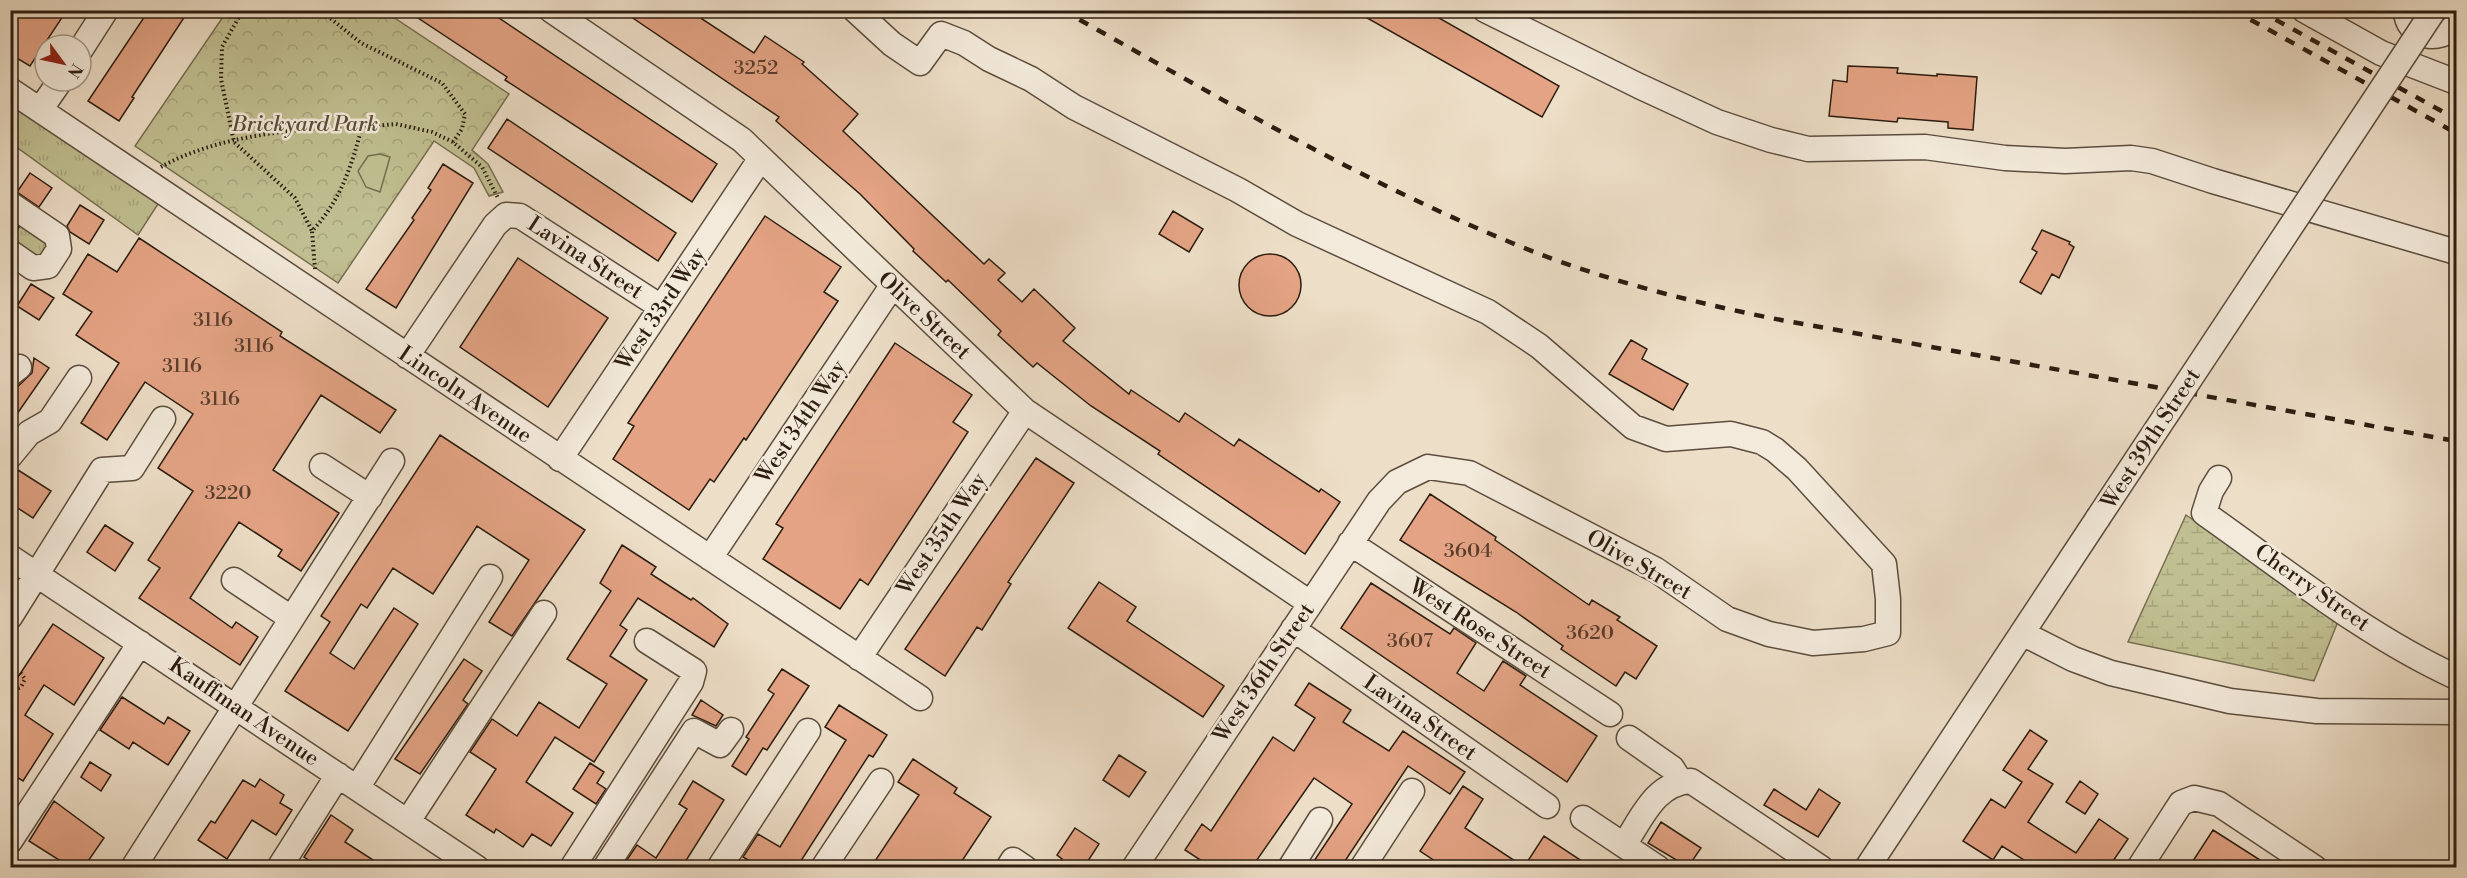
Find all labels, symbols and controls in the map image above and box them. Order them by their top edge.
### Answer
north arrow [33,33,93,93]
house number: 3252 [734,56,778,81]
text: N [63,60,87,82]
park label: Brickyard Park [231,111,378,138]
street label: Lavina Street [522,211,648,305]
street label: West 33rd Way [609,242,712,377]
street label: Olive Street [872,266,976,366]
house number: 3116 [193,308,233,333]
house number: 3116 [234,334,274,359]
street label: Lincoln Avenue [393,340,537,450]
house number: 3116 [162,354,202,379]
street label: West 34th Way [749,355,852,490]
street label: West 39th Street [2095,363,2207,515]
house number: 3116 [200,387,240,412]
street label: West 35th Way [891,467,993,601]
house number: 3220 [204,481,252,506]
street label: Olive Street [1582,524,1697,606]
street label: Cherry Street [2249,538,2375,638]
house number: 3604 [1444,539,1492,564]
street label: West Rose Street [1403,572,1556,685]
street label: West 36th Street [1207,598,1321,749]
house number: 3620 [1566,621,1614,646]
house number: 3607 [1387,629,1433,654]
street label: Kauffman Avenue [164,652,324,772]
street label: Lavina Street [1358,669,1482,767]

